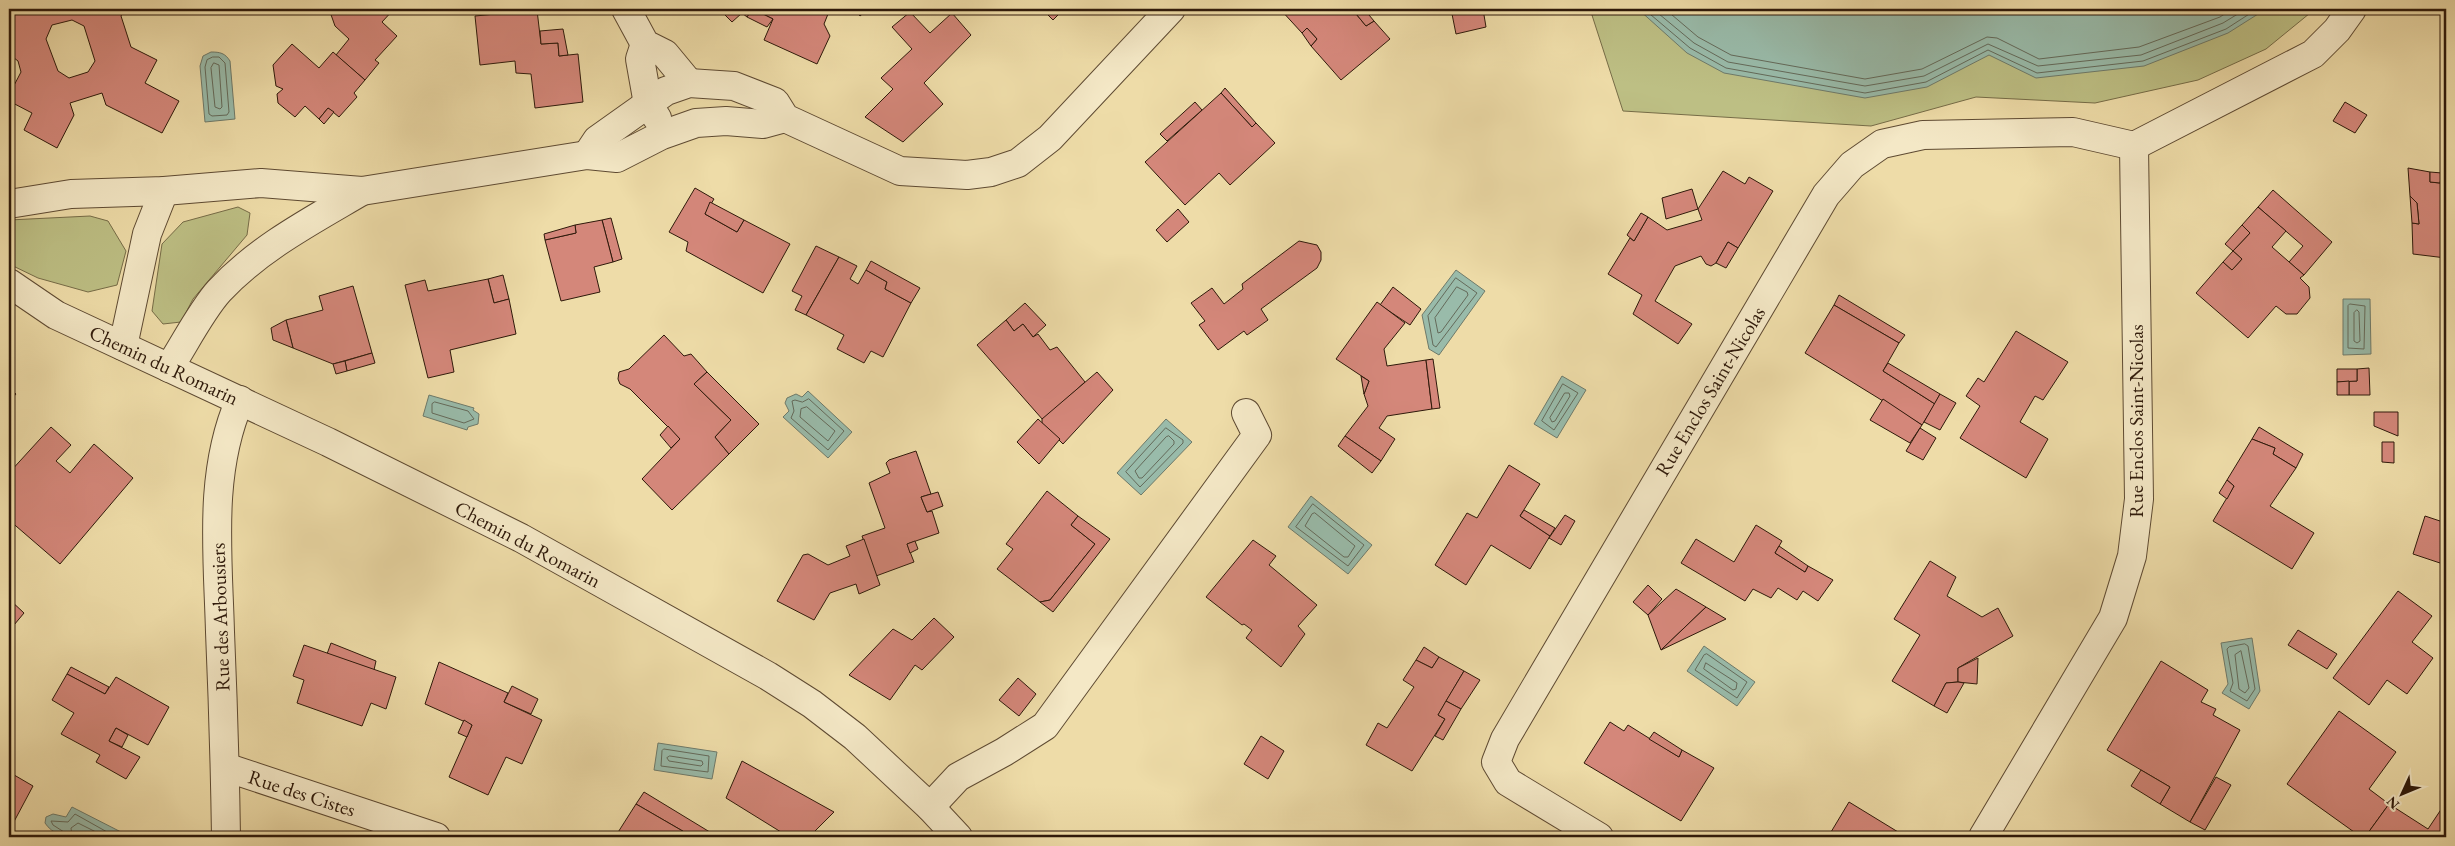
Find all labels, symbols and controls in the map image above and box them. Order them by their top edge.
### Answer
street label: Rue Enclos Saint-Nicolas [1649,301,1771,481]
street label: Chemin du Romarin [85,319,243,411]
street label: Rue Enclos Saint-Nicolas [2123,324,2149,518]
street label: Chemin du Romarin [450,495,606,594]
street label: Rue des Arbousiers [204,542,236,692]
street label: Rue des Cistes [245,763,359,823]
north arrow [2378,768,2428,818]
text: N [2382,792,2403,813]

